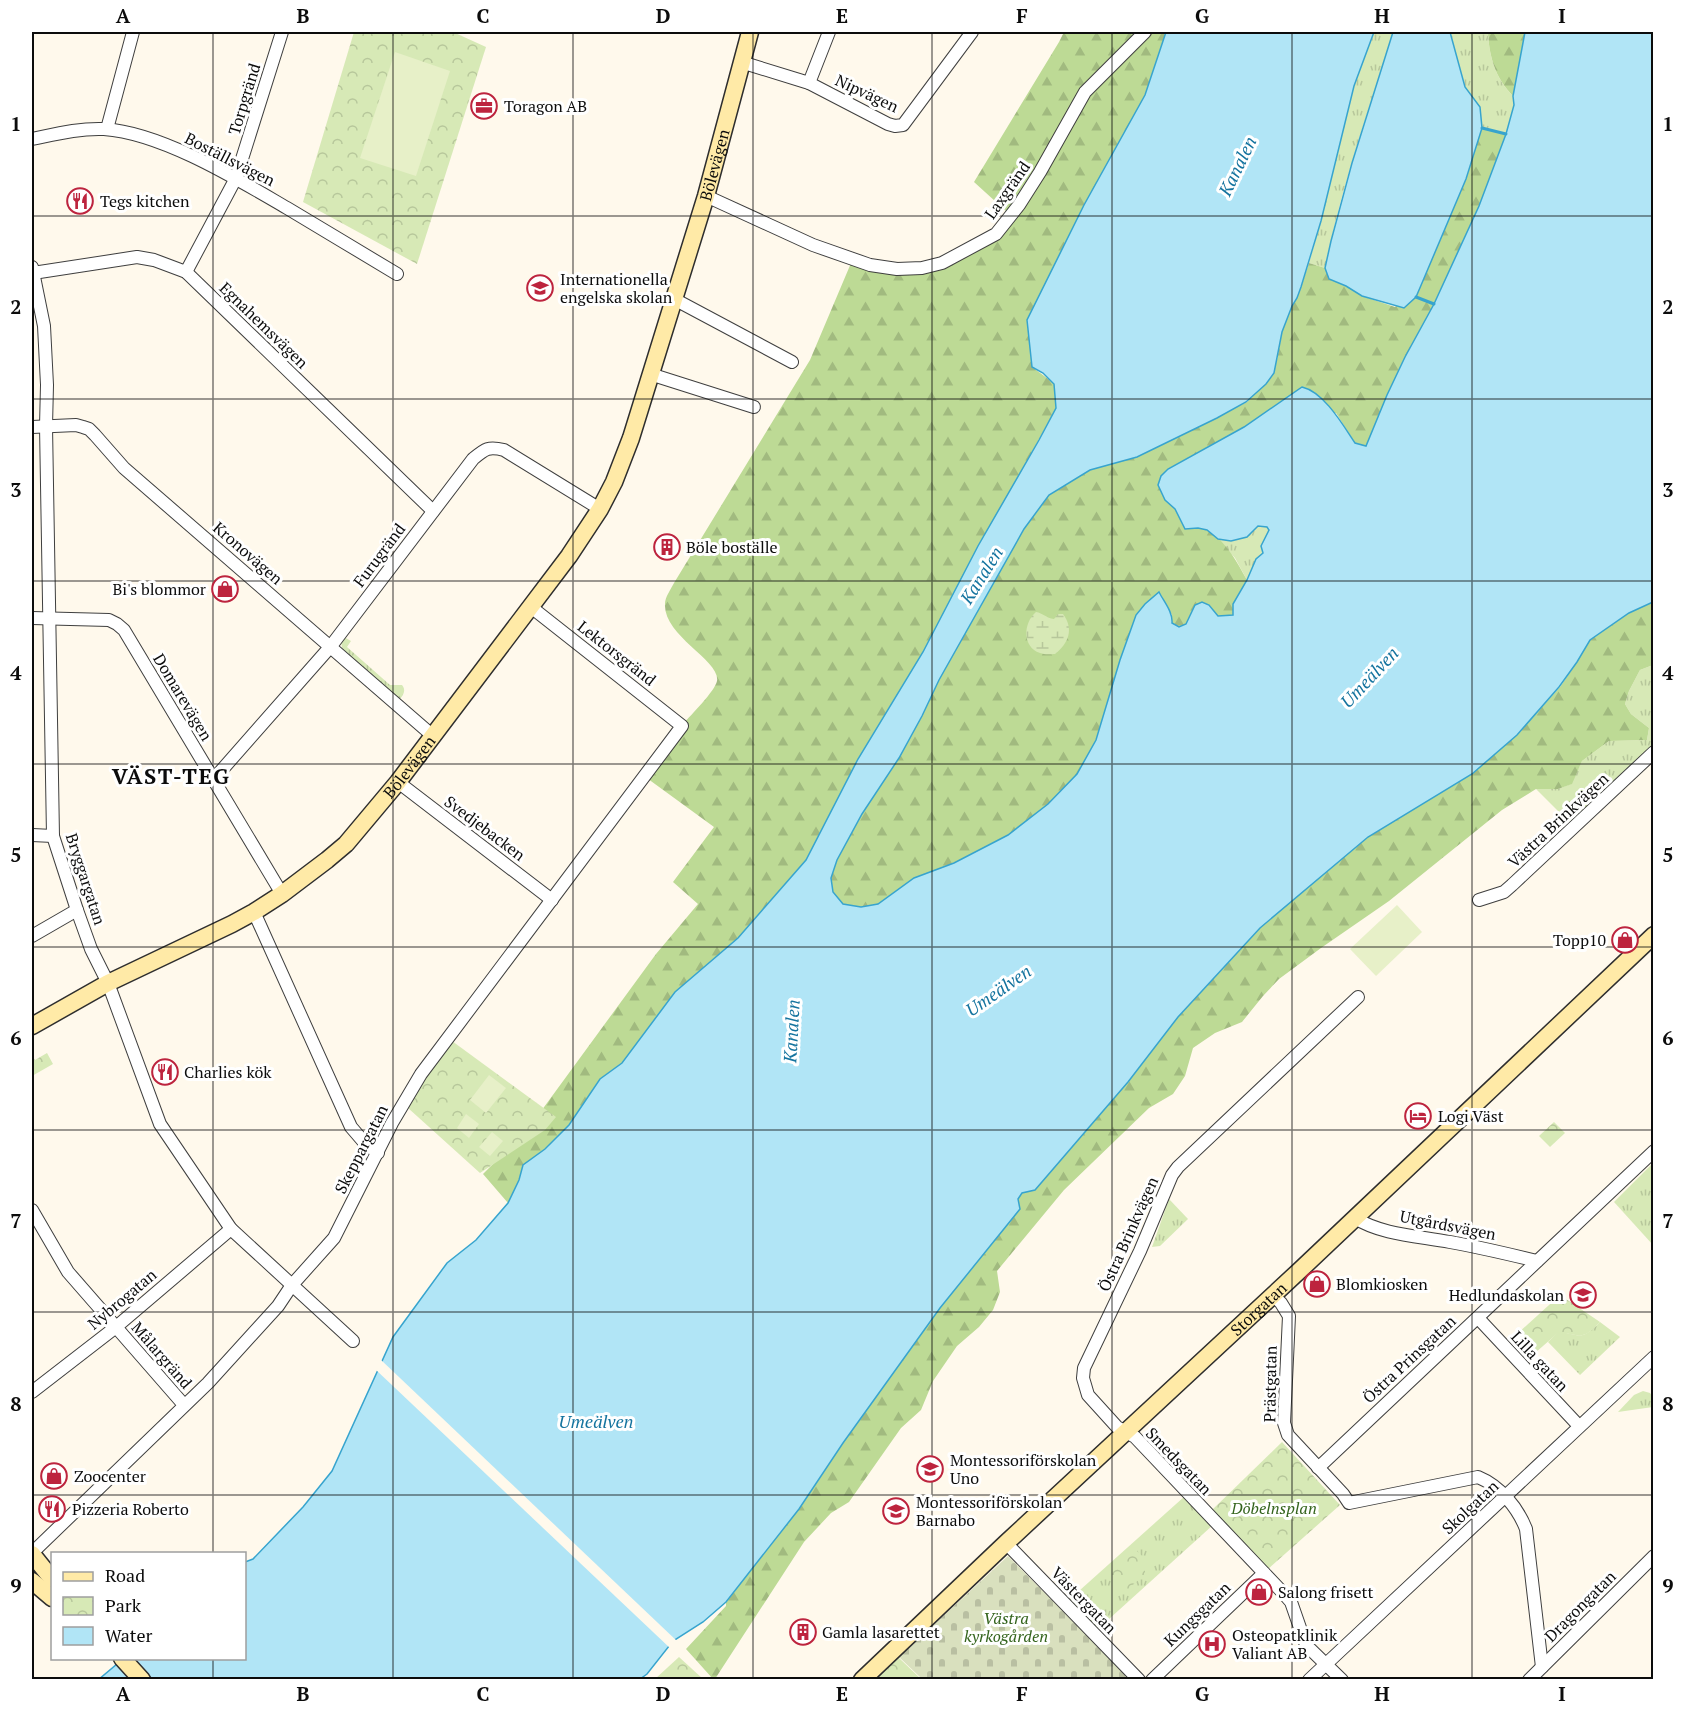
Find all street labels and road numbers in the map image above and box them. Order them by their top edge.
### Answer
street label: Torpgränd [223,60,265,138]
street label: Nipvägen [832,69,903,117]
street label: Bölevägen [694,126,735,203]
street label: Boställsvägen [181,127,279,191]
street label: Laxgränd [979,157,1035,223]
street label: Egnahemsvägen [215,277,314,373]
street label: Kronovägen [208,517,288,590]
street label: Furugränd [348,519,410,591]
street label: Lektorsgränd [573,615,661,691]
street label: Domarevägen [148,649,218,745]
street label: Bölevägen [378,731,441,803]
street label: Västra Brinkvägen [1503,767,1613,872]
street label: Svedjebacken [440,790,530,866]
street label: Bryggargatan [61,830,111,928]
street label: Skeppargatan [329,1100,393,1197]
street label: Östra Brinkvägen [1093,1173,1163,1295]
street label: Utgårdsvägen [1398,1205,1498,1245]
street label: Nybrogatan [83,1263,161,1334]
street label: Storgatan [1225,1277,1292,1341]
street label: Östra Prinsgatan [1358,1310,1461,1408]
street label: Målargränd [127,1317,197,1393]
street label: Lilla gatan [1506,1326,1574,1396]
street label: Prästgatan [1258,1345,1282,1422]
street label: Smedsgatan [1141,1422,1217,1500]
street label: Skolgatan [1437,1475,1504,1539]
street label: Västergatan [1046,1562,1122,1639]
street label: Dragongatan [1540,1565,1621,1646]
street label: Kungsgatan [1159,1576,1235,1651]

